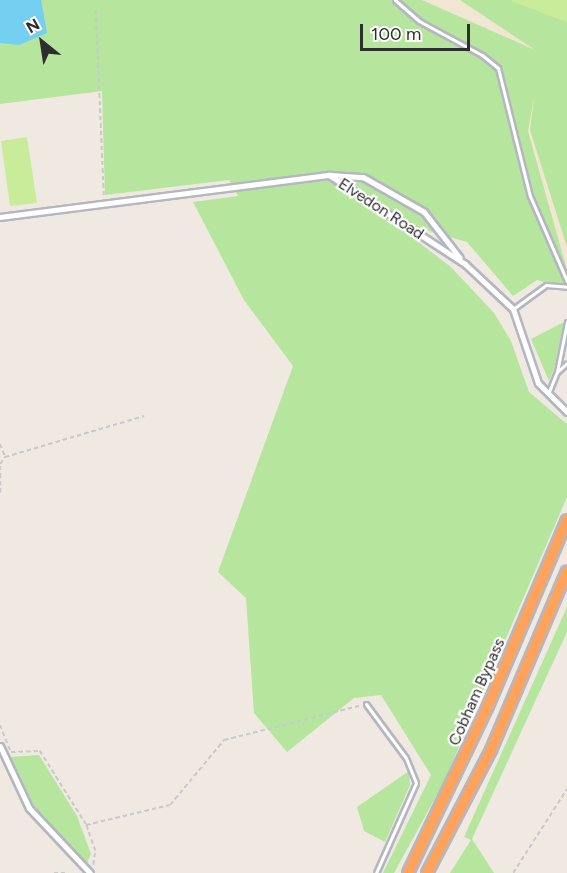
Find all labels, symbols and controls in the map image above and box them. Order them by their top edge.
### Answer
north arrow [12,12,72,72]
scale bar [363,12,472,50]
text: N [23,15,43,37]
text: 100 m [371,23,421,45]
street label: Elvedon Road [335,174,427,244]
street label: Cobham Bypass [445,635,509,749]

